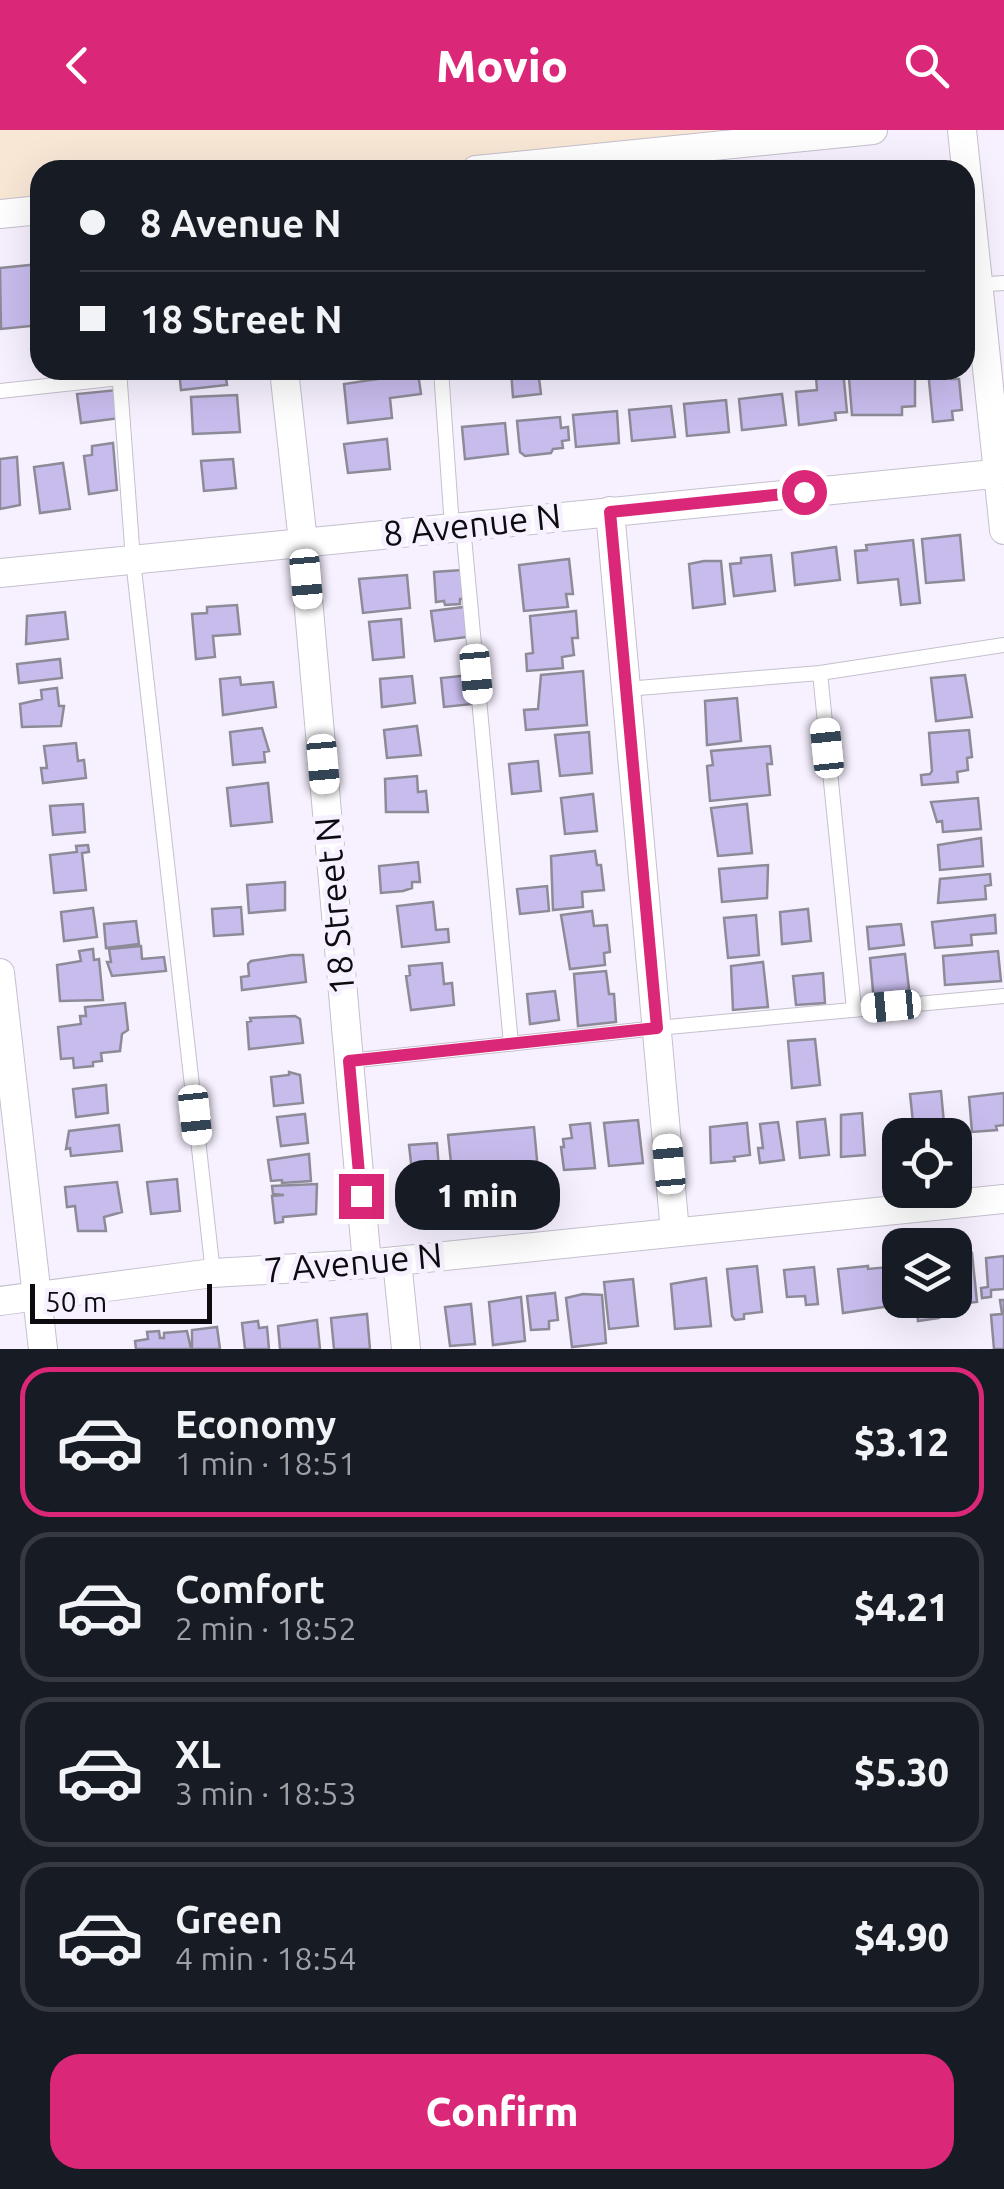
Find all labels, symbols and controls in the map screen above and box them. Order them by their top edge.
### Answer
icon: back [50,38,105,93]
icon: search [899,38,954,93]
text: Movio [436,40,568,91]
text: 8 Avenue N [140,202,342,244]
text: 18 Street N [140,298,343,340]
route start [782,470,827,515]
street label: 8 Avenue N [381,495,563,553]
car [288,548,324,610]
car [458,643,494,705]
car [809,717,845,779]
car [305,733,341,795]
street label: 18 Street N [306,816,362,997]
car [860,988,922,1024]
car [177,1084,213,1146]
map controls [882,1118,972,1318]
button: locate [882,1118,972,1208]
car [651,1133,687,1195]
callout: 1 min [396,1161,561,1231]
route end [339,1174,384,1219]
text: 1 min [437,1177,518,1213]
button: layers [882,1228,972,1318]
street label: 7 Avenue N [262,1234,444,1290]
scale bar [30,1279,212,1324]
text: 50 m [45,1286,107,1317]
icon: car [55,1397,145,1487]
text: Economy [175,1403,336,1445]
text: $3.12 [854,1421,949,1463]
text: 1 min · 18:51 [175,1445,357,1481]
icon: car [55,1562,145,1652]
text: Comfort [175,1568,325,1610]
text: $4.21 [854,1586,949,1628]
text: 2 min · 18:52 [175,1610,357,1646]
icon: car [55,1727,145,1817]
text: XL [175,1733,221,1775]
text: $5.30 [854,1751,949,1793]
text: 3 min · 18:53 [175,1775,357,1811]
icon: car [55,1892,145,1982]
text: Green [175,1898,283,1940]
text: $4.90 [854,1916,949,1958]
text: 4 min · 18:54 [175,1940,357,1976]
button: Confirm [50,2054,954,2169]

